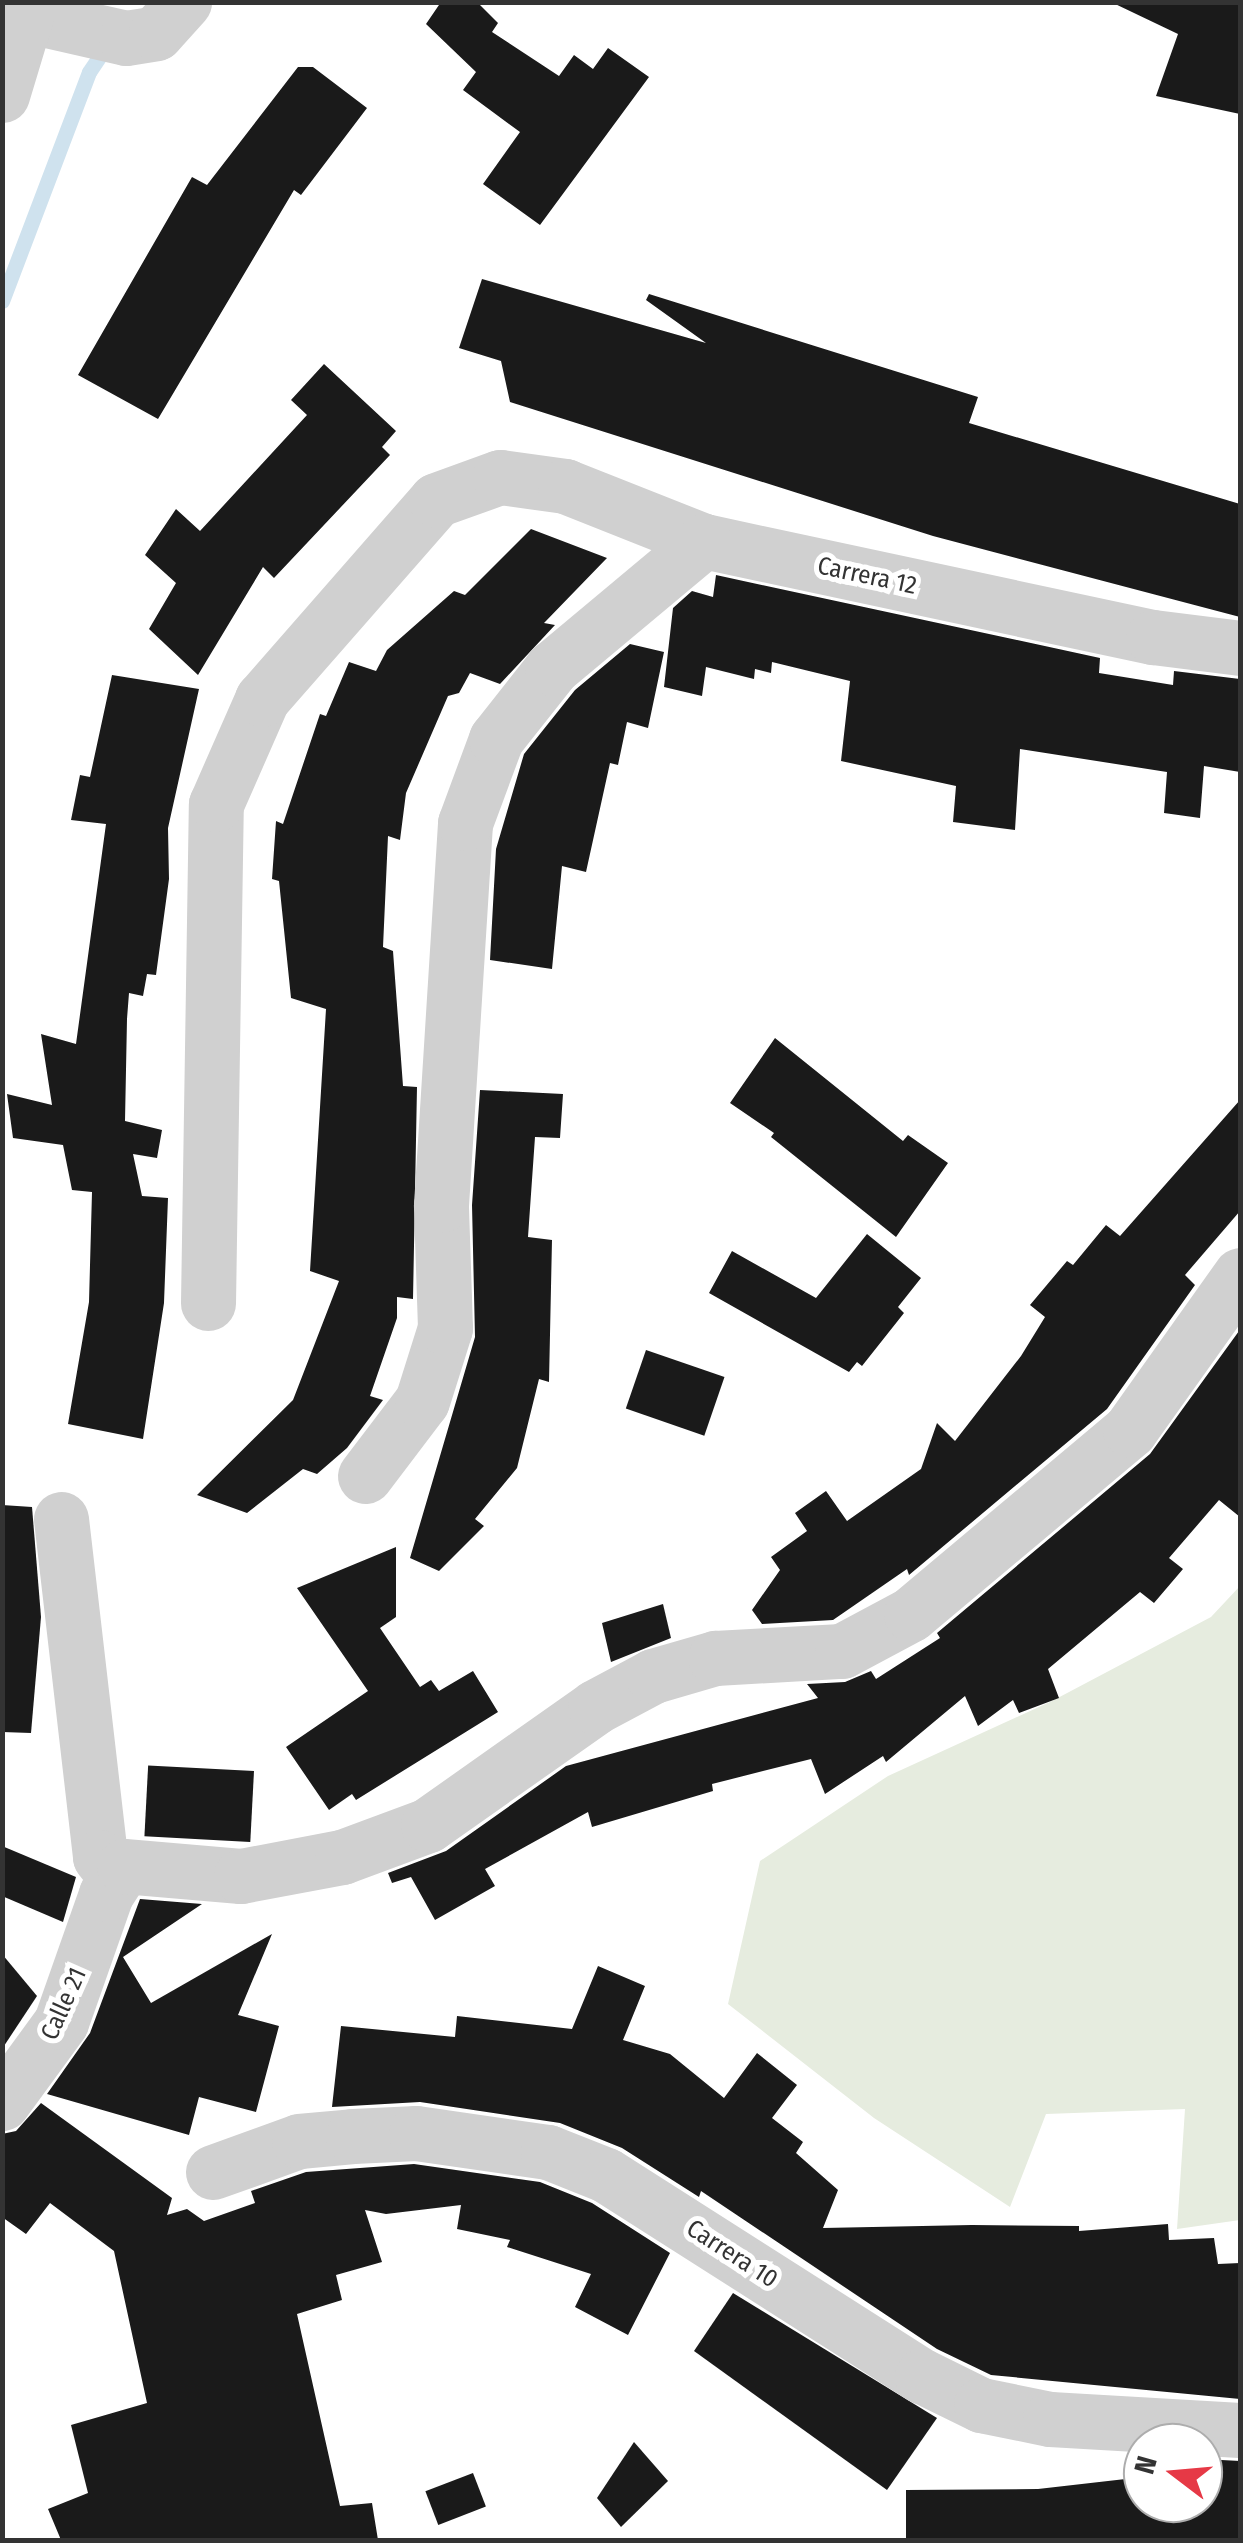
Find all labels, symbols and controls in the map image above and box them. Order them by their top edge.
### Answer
street label: Carrera 12 [815,551,919,601]
street label: Calle 21 [35,1963,93,2045]
street label: Carrera 10 [681,2213,783,2295]
north arrow [1123,2423,1223,2523]
text: N [1127,2453,1164,2478]

